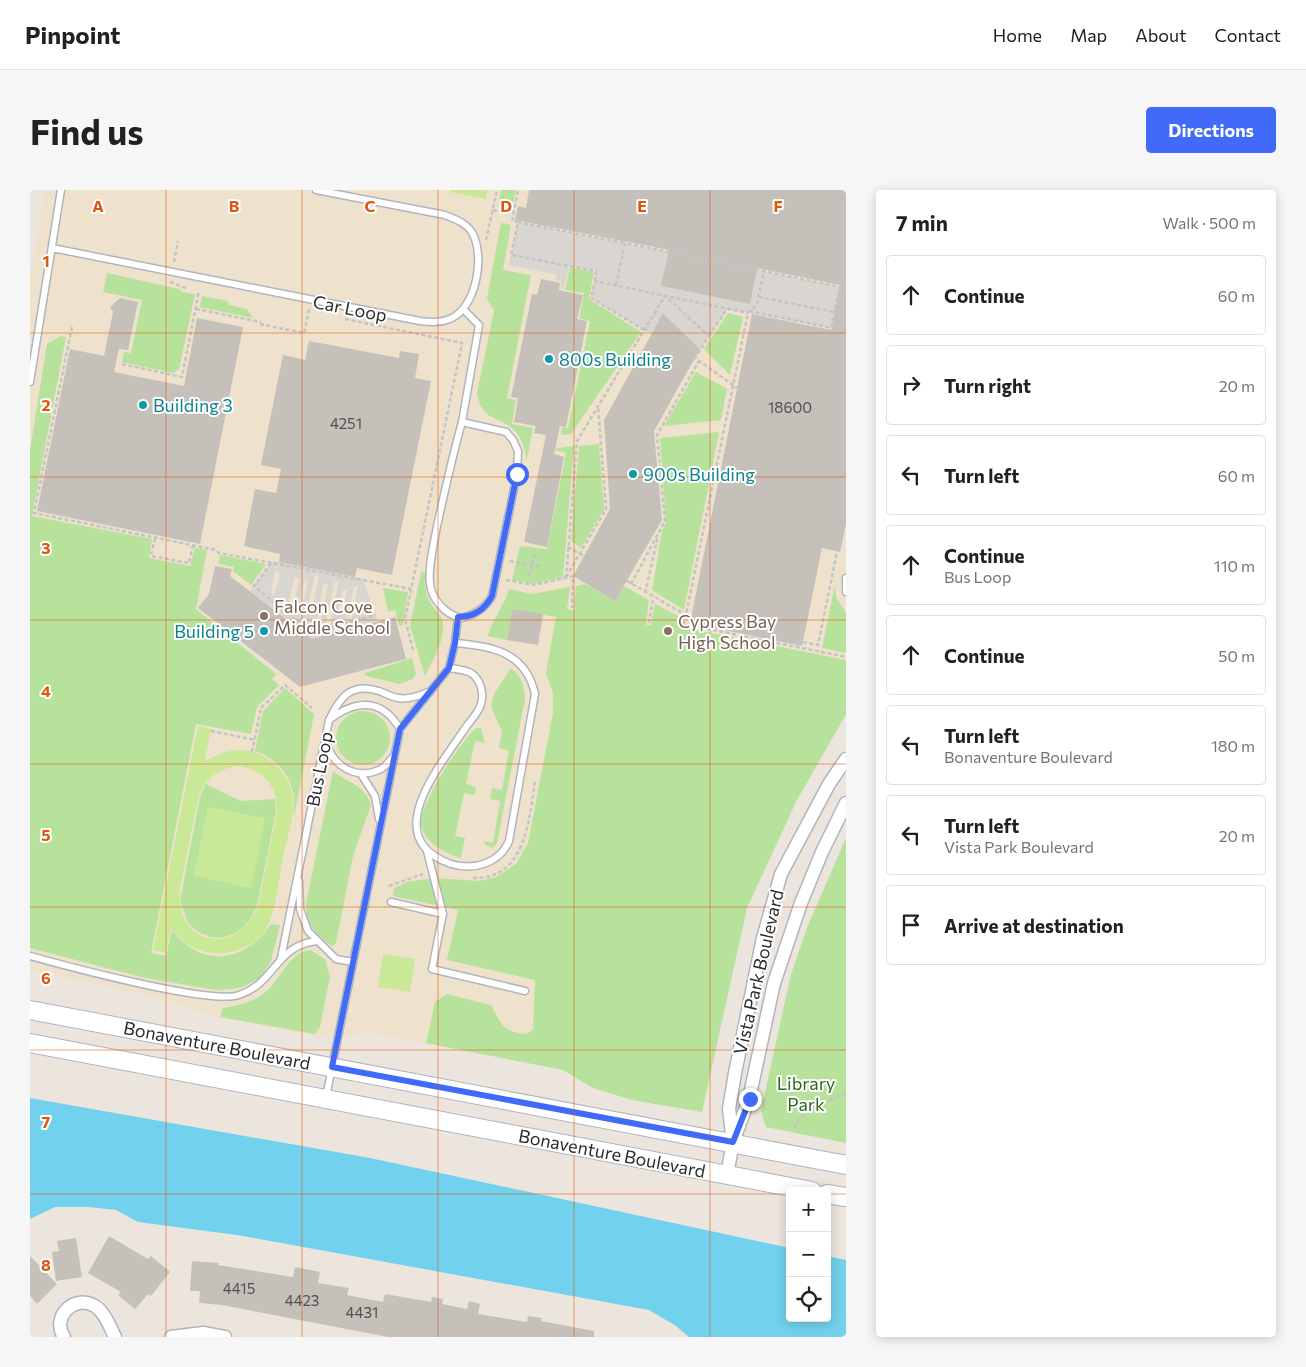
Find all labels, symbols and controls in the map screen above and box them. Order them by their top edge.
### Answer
text: Pinpoint [25,20,120,49]
text: Home [993,24,1042,46]
text: Map [1070,24,1107,46]
text: About [1135,24,1187,46]
text: Contact [1215,24,1281,46]
button: Directions [1146,107,1276,153]
text: Find us [30,109,144,152]
text: A [92,196,104,215]
text: B [229,196,240,215]
text: C [365,196,376,215]
text: D [500,196,512,215]
text: E [637,196,647,215]
text: F [773,196,783,215]
text: 7 min [896,210,948,235]
text: Walk · 500 m [1162,213,1256,232]
text: 1 [42,251,50,270]
icon: ahead [897,281,925,309]
text: Continue [944,284,1024,307]
text: 60 m [1218,286,1255,305]
street label: Car Loop [311,290,389,326]
place label: 800s Building [559,348,671,370]
marker: 800s Building [543,353,555,365]
icon: right [897,371,925,399]
text: Turn right [944,374,1031,397]
text: 20 m [1219,376,1255,395]
place label: Building 3 [153,394,233,416]
text: 2 [41,395,51,414]
house number: 18600 [768,398,812,416]
marker: Building 3 [137,399,149,411]
house number: 4251 [330,414,362,432]
icon: left [897,461,925,489]
route start [506,463,529,486]
place label: 900s Building [643,463,755,485]
text: Turn left [944,464,1019,487]
text: 60 m [1218,466,1255,485]
marker: 900s Building [627,468,639,480]
text: 3 [41,538,51,557]
text: Continue [944,544,1024,567]
icon: ahead [897,551,925,579]
text: 110 m [1214,556,1255,575]
text: Bus Loop [944,567,1011,586]
place label: Falcon Cove Middle School [274,595,390,638]
marker: Falcon Cove Middle School [258,610,270,622]
place label: Cypress Bay High School [678,610,776,653]
place label: Building 5 [174,620,254,642]
marker: Building 5 [258,625,270,637]
marker: Cypress Bay High School [662,625,674,637]
icon: ahead [897,641,925,669]
text: Continue [944,644,1024,667]
text: 50 m [1218,646,1255,665]
text: 4 [41,681,51,700]
text: Turn left [944,724,1019,747]
street label: Bus Loop [301,730,337,808]
icon: left [897,731,925,759]
text: 180 m [1211,736,1255,755]
text: Bonaventure Boulevard [944,747,1113,766]
text: Turn left [944,814,1019,837]
icon: left [897,821,925,849]
text: 5 [41,825,51,844]
text: 20 m [1219,826,1255,845]
text: Vista Park Boulevard [944,837,1094,856]
street label: Vista Park Boulevard [728,887,788,1057]
icon: arrive [897,911,925,939]
text: Arrive at destination [944,914,1124,937]
text: 6 [41,968,51,987]
street label: Bonaventure Boulevard [122,1016,312,1074]
park label: Library Park [777,1072,835,1115]
route end [739,1088,762,1111]
text: 7 [42,1112,51,1131]
street label: Bonaventure Boulevard [517,1124,707,1182]
map controls [786,1187,831,1322]
button: + [786,1187,831,1232]
button: − [786,1232,831,1277]
text: 8 [41,1255,51,1274]
button: locate [786,1277,831,1322]
house number: 4415 [223,1279,255,1297]
house number: 4423 [285,1291,319,1309]
house number: 4431 [346,1303,378,1321]

